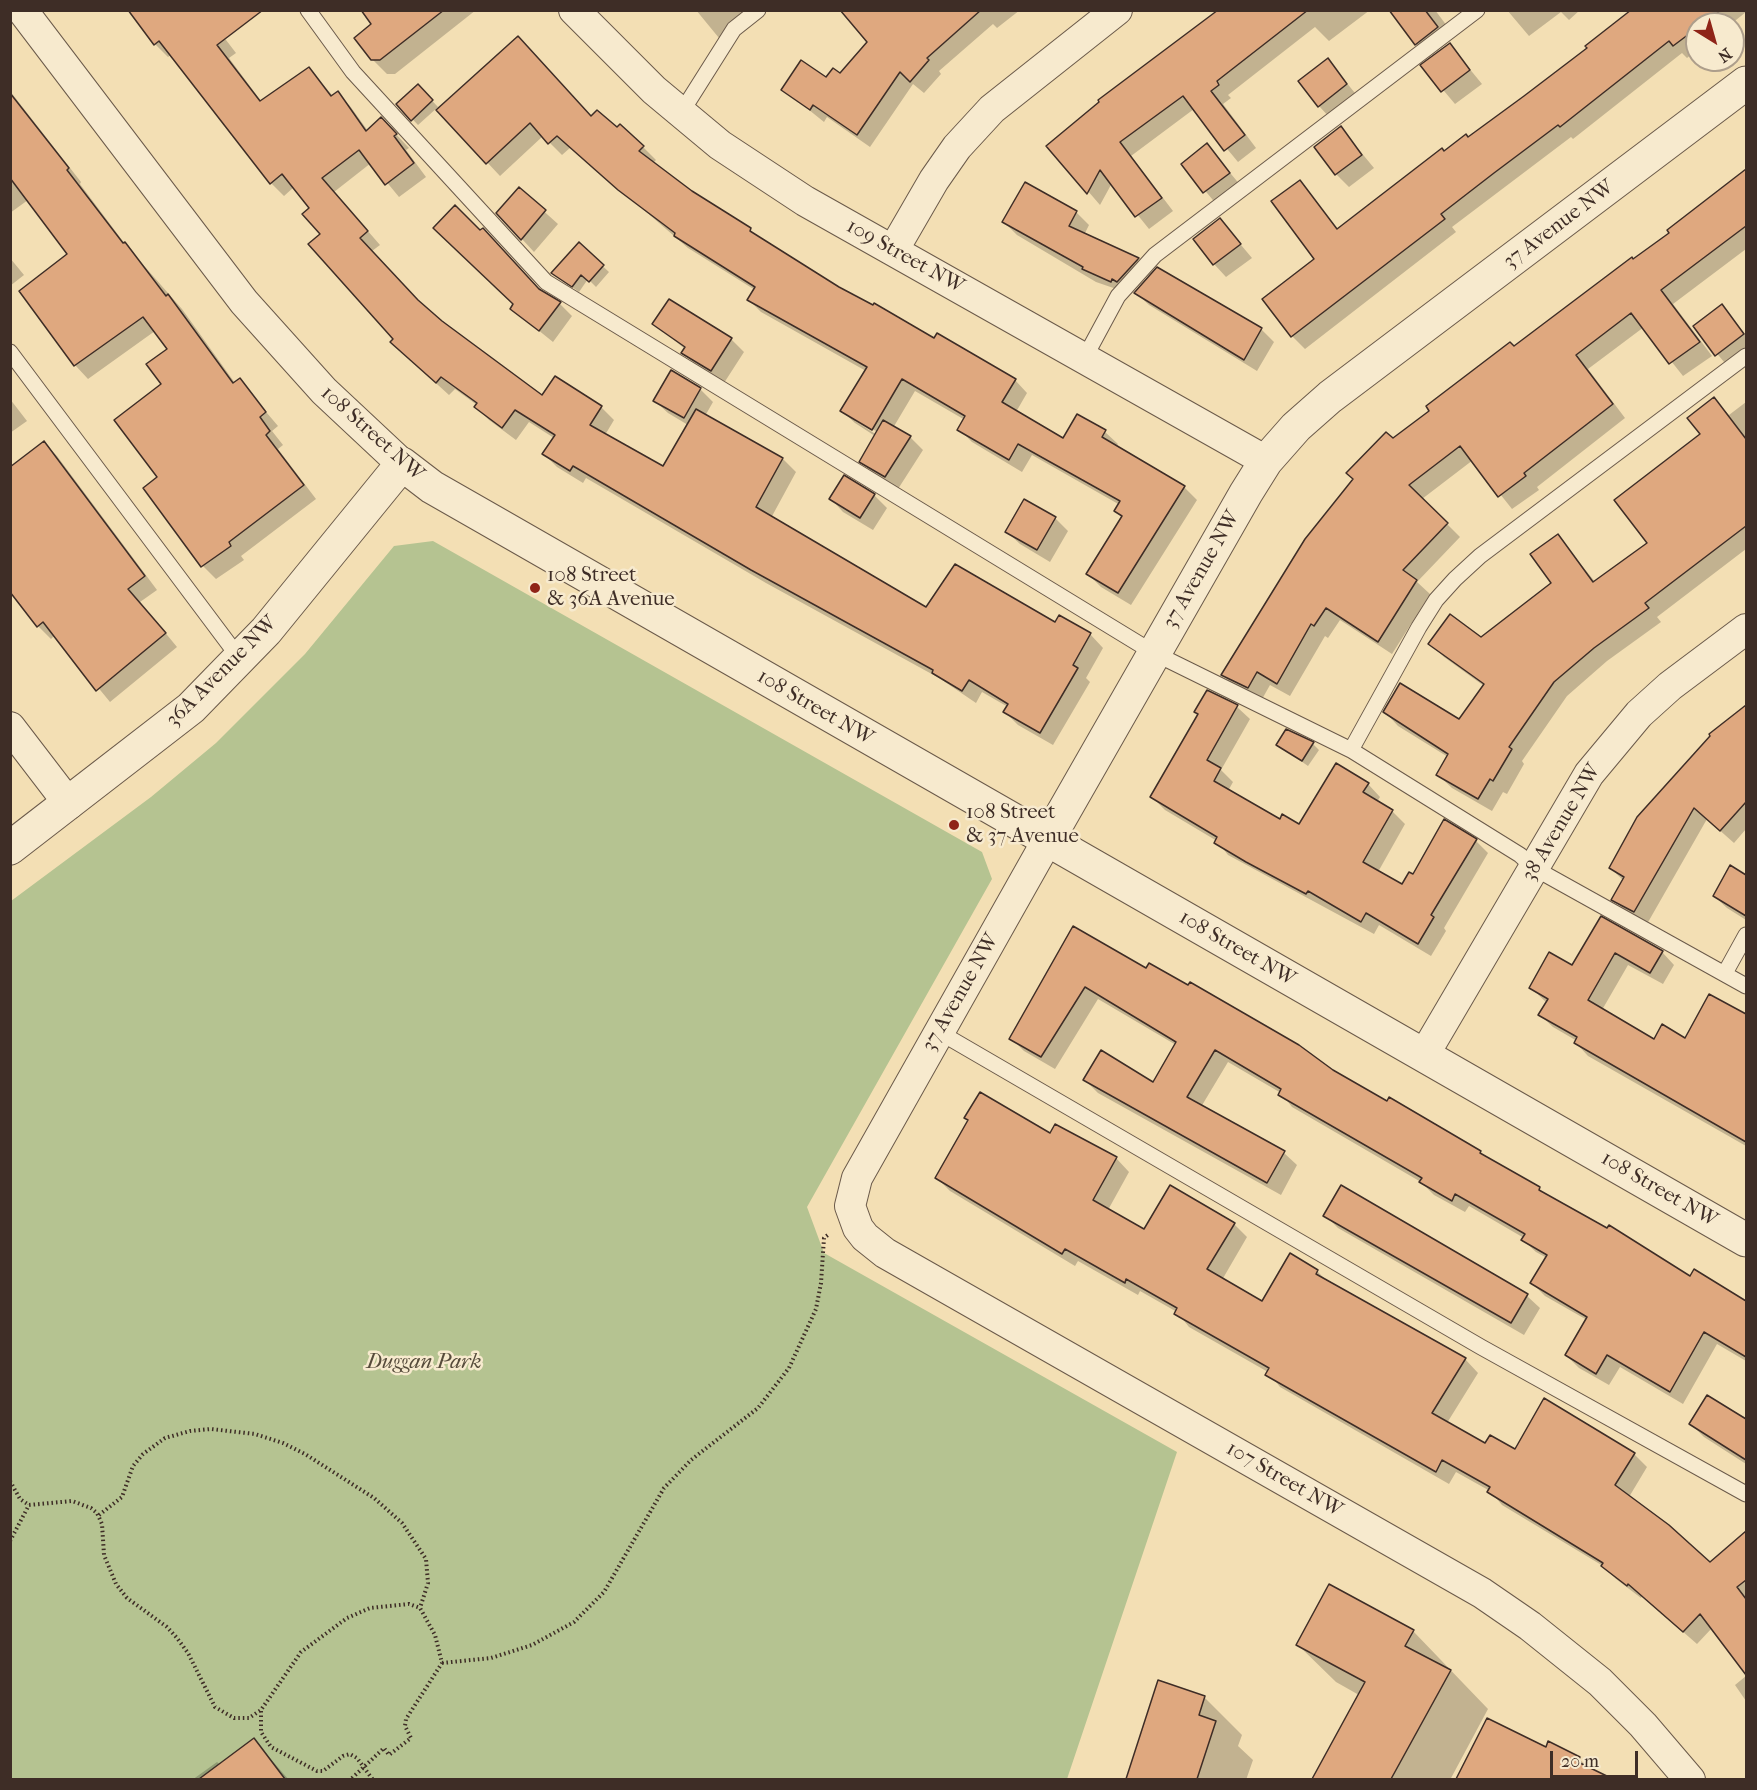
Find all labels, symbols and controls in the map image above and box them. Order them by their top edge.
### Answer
north arrow [1685,12,1745,72]
text: N [1714,44,1736,66]
street label: 37 Avenue NW [1499,175,1619,275]
street label: 109 Street NW [842,214,968,300]
street label: 108 Street NW [315,381,429,487]
street label: 37 Avenue NW [1158,507,1246,633]
place label: 108 Street & 36A Avenue [547,563,675,613]
marker: 108 Street & 36A Avenue [528,581,542,595]
street label: 36A Avenue NW [161,611,283,733]
street label: 108 Street NW [752,664,878,752]
street label: 38 Avenue NW [1517,760,1607,886]
place label: 108 Street & 37 Avenue [966,800,1079,850]
marker: 108 Street & 37 Avenue [947,818,961,832]
street label: 108 Street NW [1174,905,1300,993]
street label: 37 Avenue NW [917,930,1005,1056]
street label: 108 Street NW [1596,1146,1722,1234]
park label: Duggan Park [366,1350,482,1376]
street label: 107 Street NW [1221,1437,1347,1523]
scale bar [1553,1739,1642,1777]
text: 20 m [1561,1751,1599,1772]

